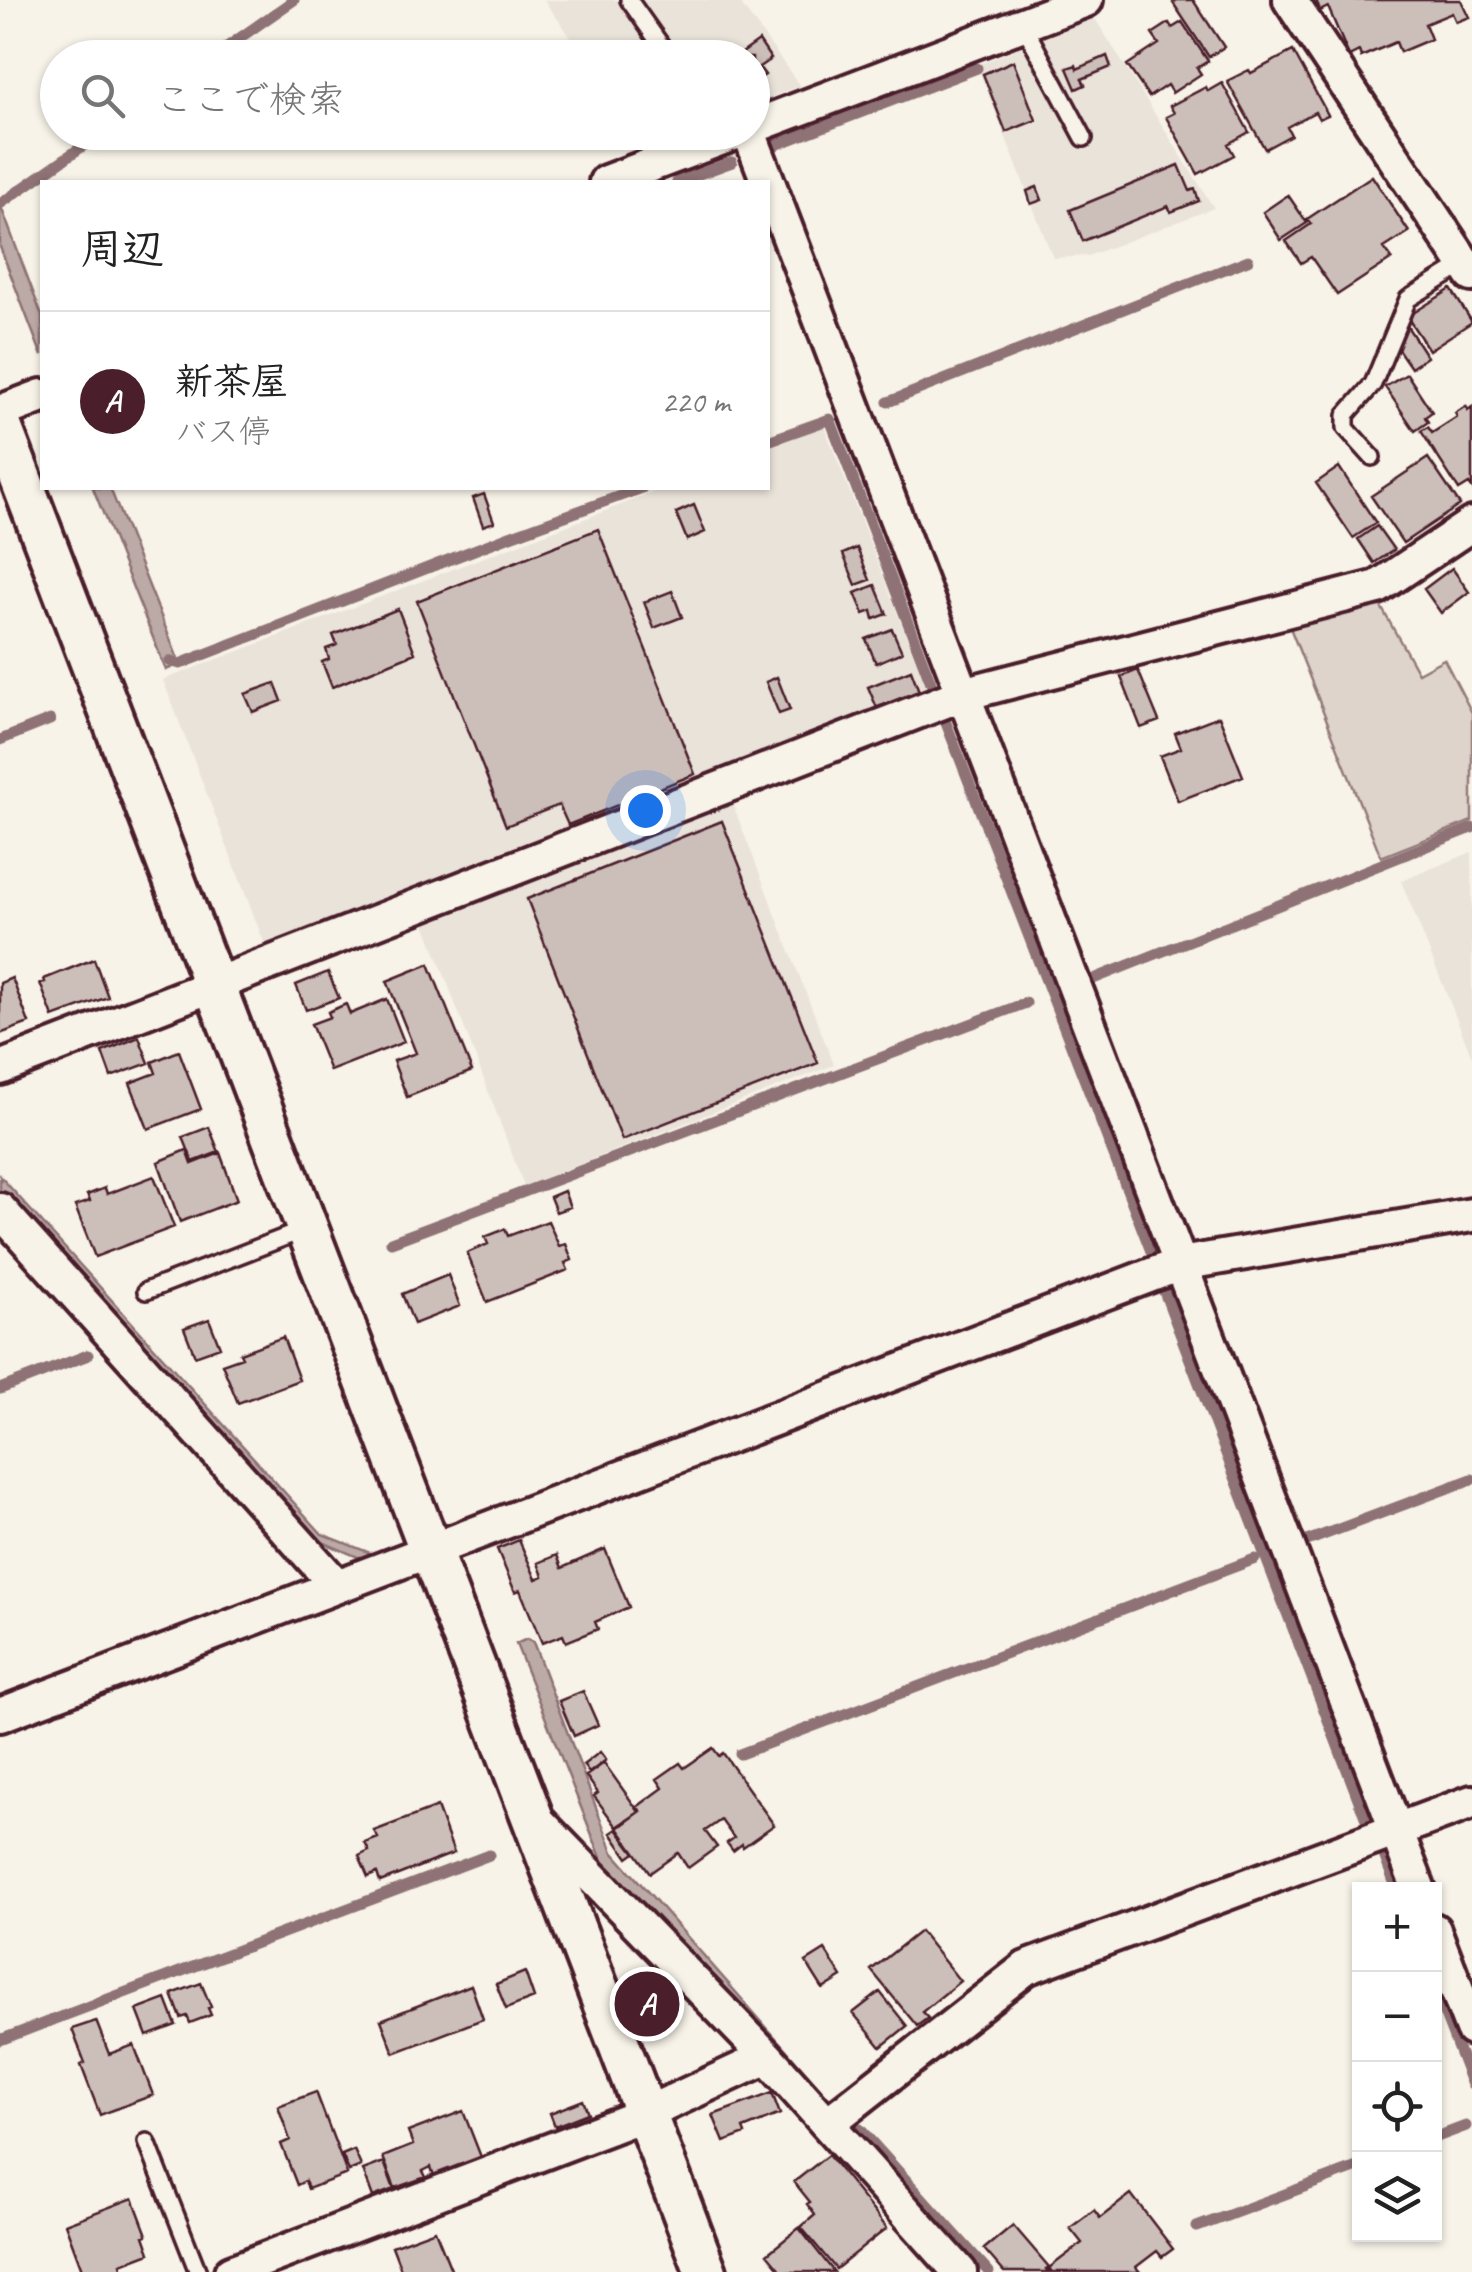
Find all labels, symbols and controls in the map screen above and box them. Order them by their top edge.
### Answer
search box [40,40,770,150]
icon: search [75,68,130,123]
text: ここで検索 [155,76,345,123]
text: 周辺 [80,223,164,276]
text: 新茶屋 [175,358,289,405]
text: A [104,381,121,422]
text: 220 m [661,381,730,422]
text: バス停 [175,411,271,452]
your location [620,785,671,836]
map controls [1352,1882,1442,2242]
button: + [1352,1882,1442,1972]
pin: A [614,1966,680,2042]
button: − [1352,1972,1442,2062]
button: locate [1352,2062,1442,2152]
button: layers [1352,2152,1442,2242]

